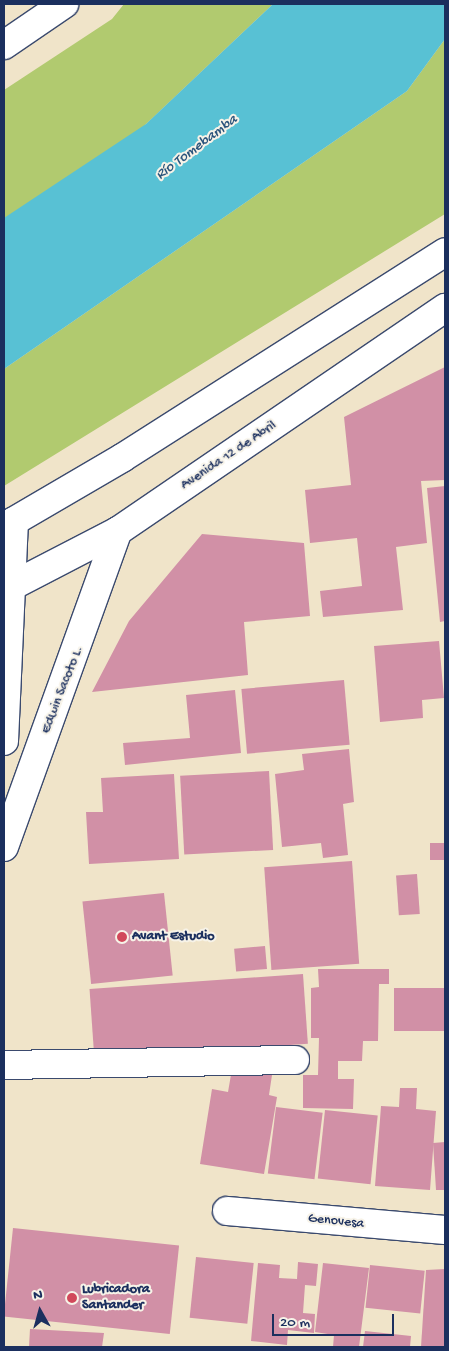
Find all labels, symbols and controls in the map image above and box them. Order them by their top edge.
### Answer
water label: Río Tomebamba [153,111,241,185]
street label: Avenida 12 de Abril [178,418,280,494]
street label: Edwin Sacoto L. [39,644,87,736]
place label: Avant Estudio [132,929,215,945]
marker: Avant Estudio [116,931,128,943]
street label: Genovesa [307,1211,365,1233]
place label: Lubricadora Santander [82,1282,150,1314]
north arrow [15,1286,65,1336]
text: N [33,1287,44,1305]
marker: Lubricadora Santander [66,1292,78,1304]
scale bar [274,1304,396,1336]
text: 20 m [280,1314,310,1332]

